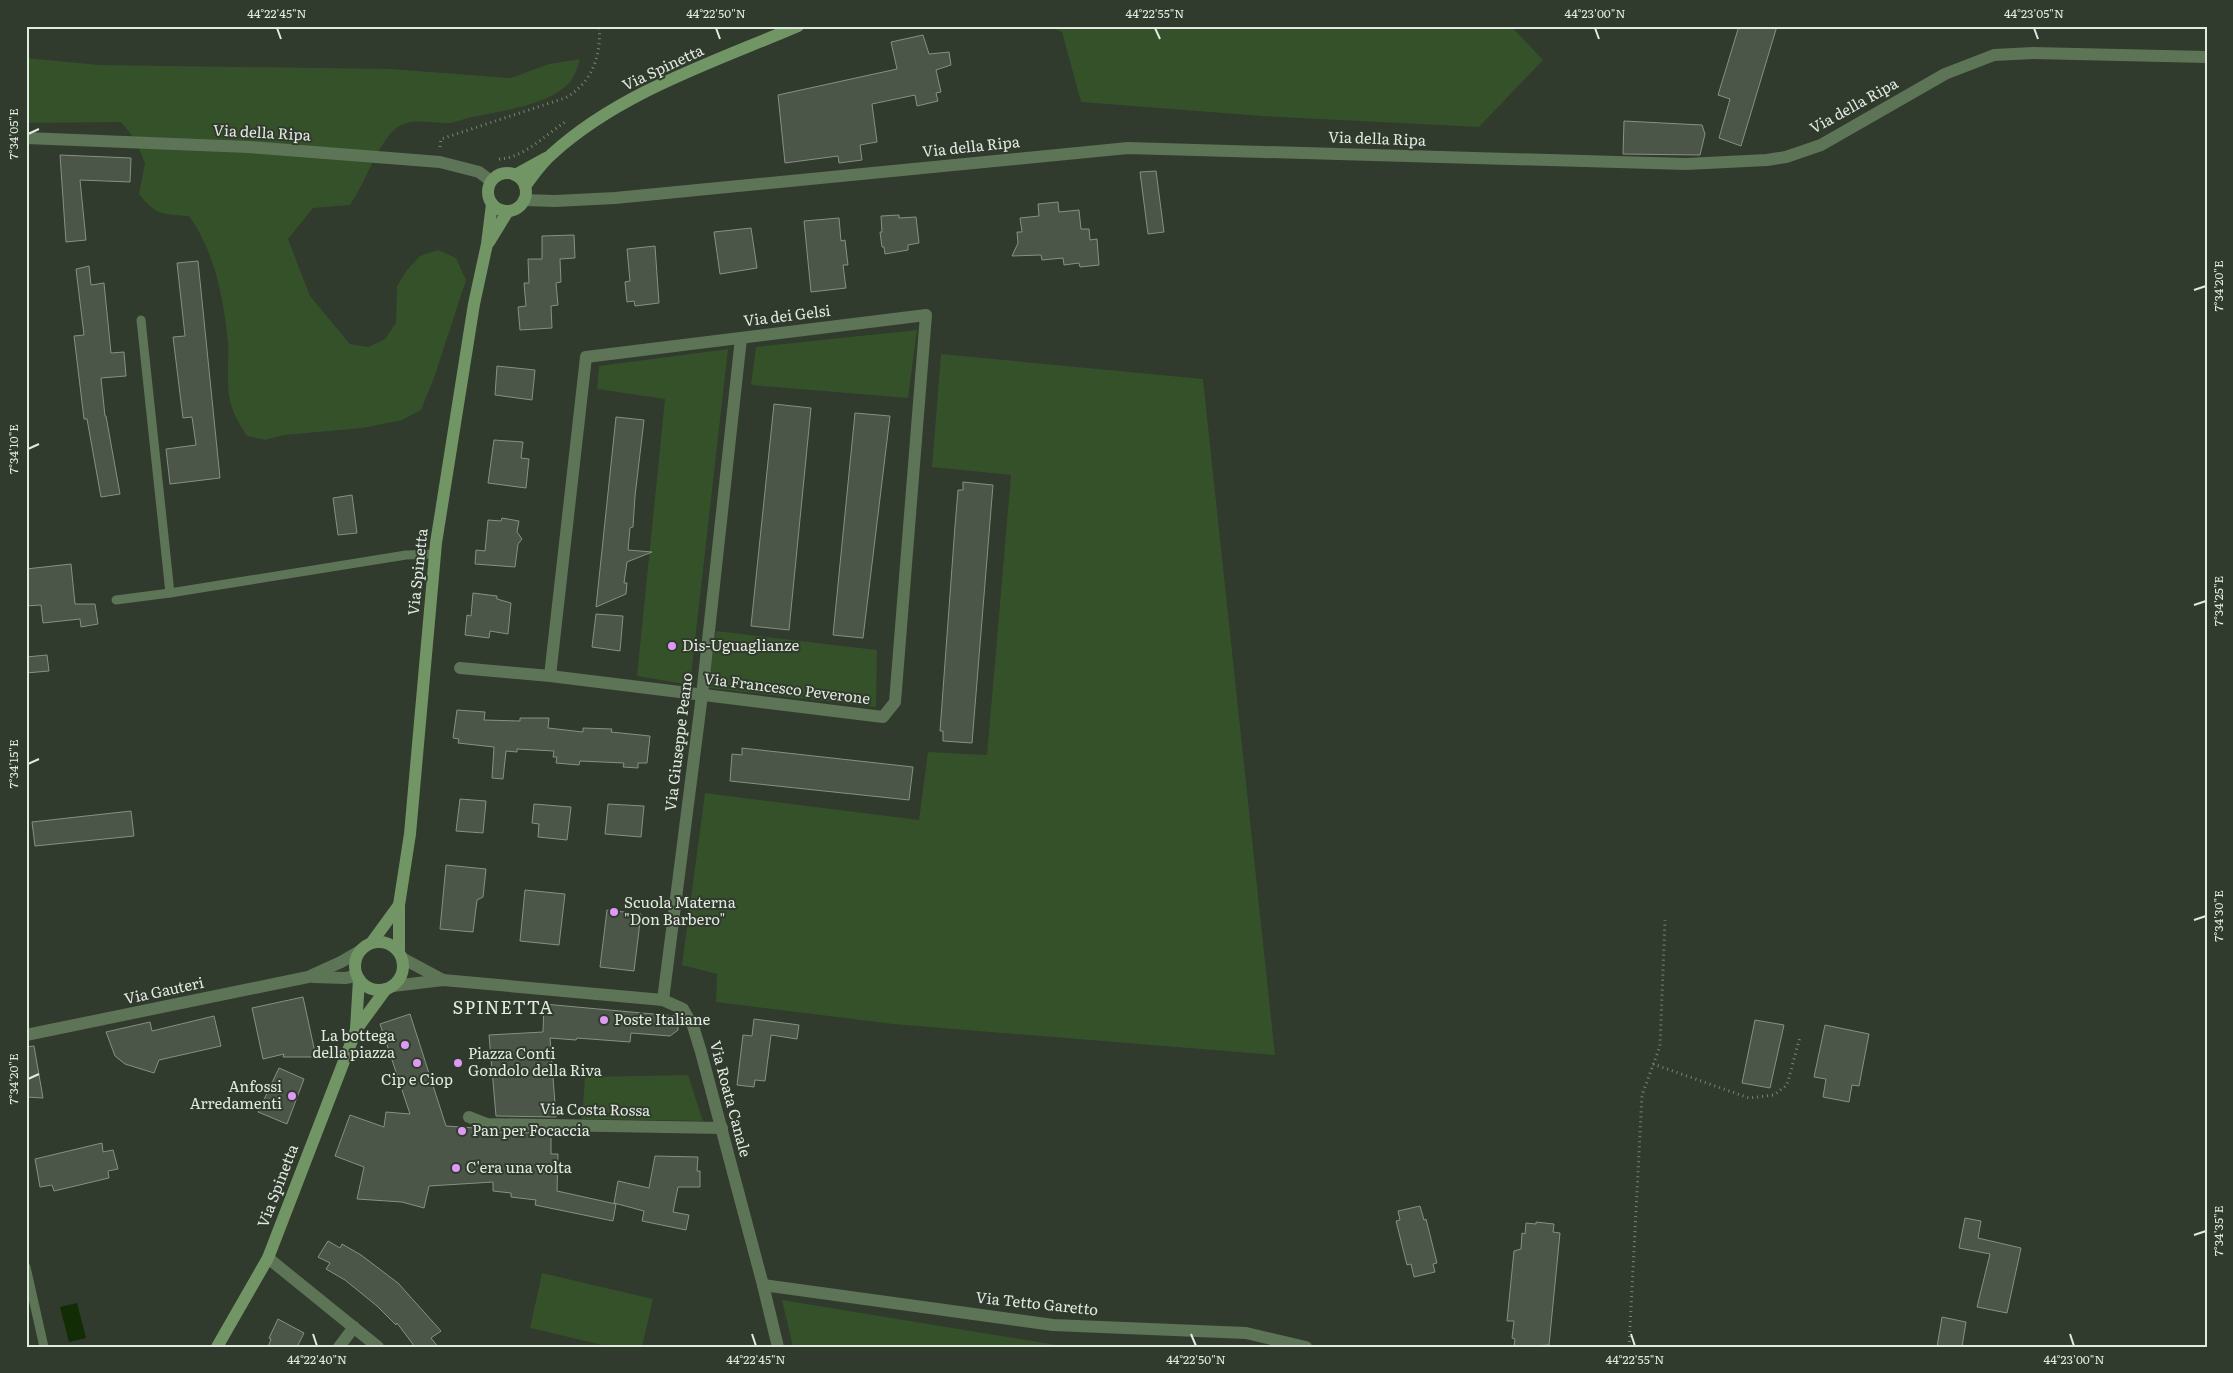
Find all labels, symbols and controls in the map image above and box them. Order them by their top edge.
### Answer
text: 44°22'45"N [247,4,307,22]
text: 44°22'50"N [686,4,746,22]
text: 44°22'55"N [1126,4,1184,22]
text: 44°23'00"N [1565,4,1625,22]
text: 44°23'05"N [2004,4,2064,22]
street label: Via Spinetta [618,37,708,96]
street label: Via della Ripa [1805,70,1902,138]
text: 7°34'05"E [4,108,22,160]
street label: Via della Ripa [213,117,312,146]
street label: Via della Ripa [1328,124,1427,151]
street label: Via della Ripa [921,129,1022,162]
text: 7°34'20"E [2209,260,2227,312]
street label: Via dei Gelsi [742,298,832,331]
text: 7°34'10"E [4,424,22,474]
street label: Via Spinetta [400,526,433,617]
text: 7°34'25"E [2209,575,2227,626]
place label: Dis-Uguaglianze [682,633,800,656]
marker: Dis-Uguaglianze [666,640,678,652]
street label: Via Francesco Peverone [703,666,872,709]
street label: Via Giuseppe Peano [658,671,697,813]
text: 7°34'15"E [4,739,22,789]
place label: Scuola Materna "Don Barbero" [624,890,737,930]
text: 7°34'30"E [2209,890,2227,942]
marker: Scuola Materna "Don Barbero" [608,906,620,918]
street label: Via Gauteri [122,970,206,1009]
district label: SPINETTA [453,993,553,1020]
place label: Poste Italiane [614,1007,711,1030]
marker: Poste Italiane [598,1014,610,1026]
place label: La bottega della piazza [312,1023,396,1063]
street label: Via Roata Canale [705,1038,758,1160]
marker: La bottega della piazza [399,1039,411,1051]
place label: Piazza Conti Gondolo della Riva [468,1041,603,1081]
text: 7°34'20"E [4,1053,22,1105]
marker: Cip e Ciop [411,1057,423,1069]
marker: Piazza Conti Gondolo della Riva [452,1057,464,1069]
place label: Cip e Ciop [381,1067,453,1090]
place label: Anfossi Arredamenti [190,1074,282,1114]
marker: Anfossi Arredamenti [286,1090,298,1102]
street label: Via Costa Rossa [540,1096,651,1121]
place label: Pan per Focaccia [472,1118,591,1141]
marker: Pan per Focaccia [456,1125,468,1137]
street label: Via Spinetta [250,1140,303,1230]
place label: C'era una volta [466,1155,573,1178]
marker: C'era una volta [450,1162,462,1174]
text: 7°34'35"E [2209,1205,2227,1256]
street label: Via Tetto Garetto [975,1285,1100,1320]
text: 44°22'40"N [287,1350,347,1368]
text: 44°22'45"N [726,1350,786,1368]
text: 44°22'50"N [1166,1350,1226,1368]
text: 44°22'55"N [1606,1350,1664,1368]
text: 44°23'00"N [2044,1350,2104,1368]

